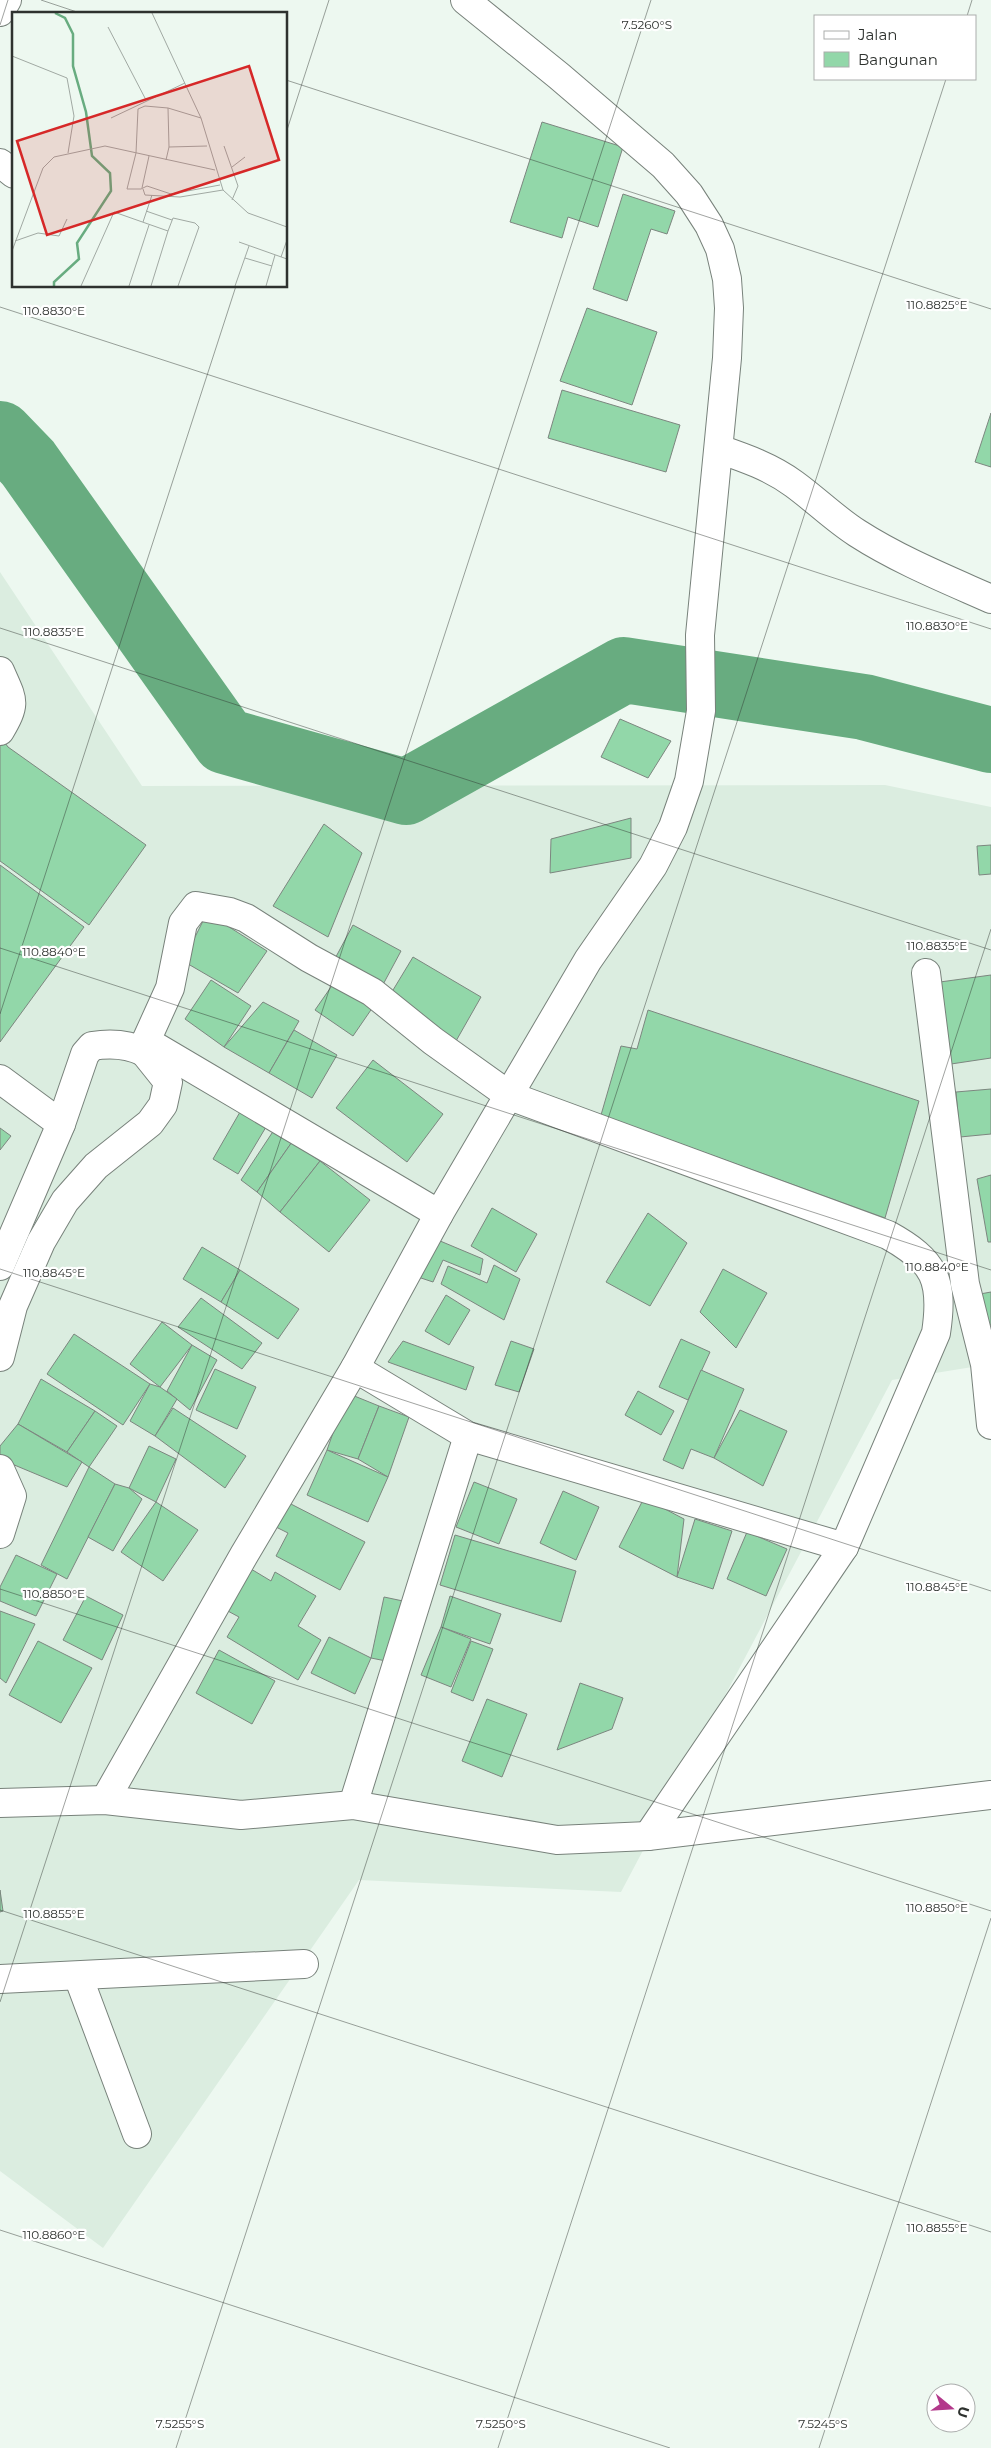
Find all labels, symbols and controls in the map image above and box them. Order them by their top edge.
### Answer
inset map [12,12,288,288]
legend [814,15,976,80]
text: 7.5260°S [622,17,672,32]
text: Jalan [857,25,897,44]
text: Bangunan [858,50,938,69]
text: 110.8825°E [907,297,967,312]
text: 110.8830°E [23,303,85,318]
text: 110.8830°E [906,618,968,633]
text: 110.8835°E [24,624,84,639]
text: 110.8835°E [907,938,967,953]
text: 110.8840°E [22,944,86,959]
text: 110.8840°E [905,1259,969,1274]
text: 110.8845°E [23,1265,85,1280]
text: 110.8845°E [906,1579,968,1594]
text: 110.8850°E [23,1586,85,1601]
text: 110.8850°E [906,1900,968,1915]
text: 110.8855°E [24,1906,84,1921]
text: 110.8855°E [907,2220,967,2235]
text: 110.8860°E [23,2227,85,2242]
north arrow [926,2383,976,2433]
text: U [953,2404,974,2420]
text: 7.5255°S [156,2416,204,2431]
text: 7.5250°S [476,2416,526,2431]
text: 7.5245°S [798,2416,848,2431]

